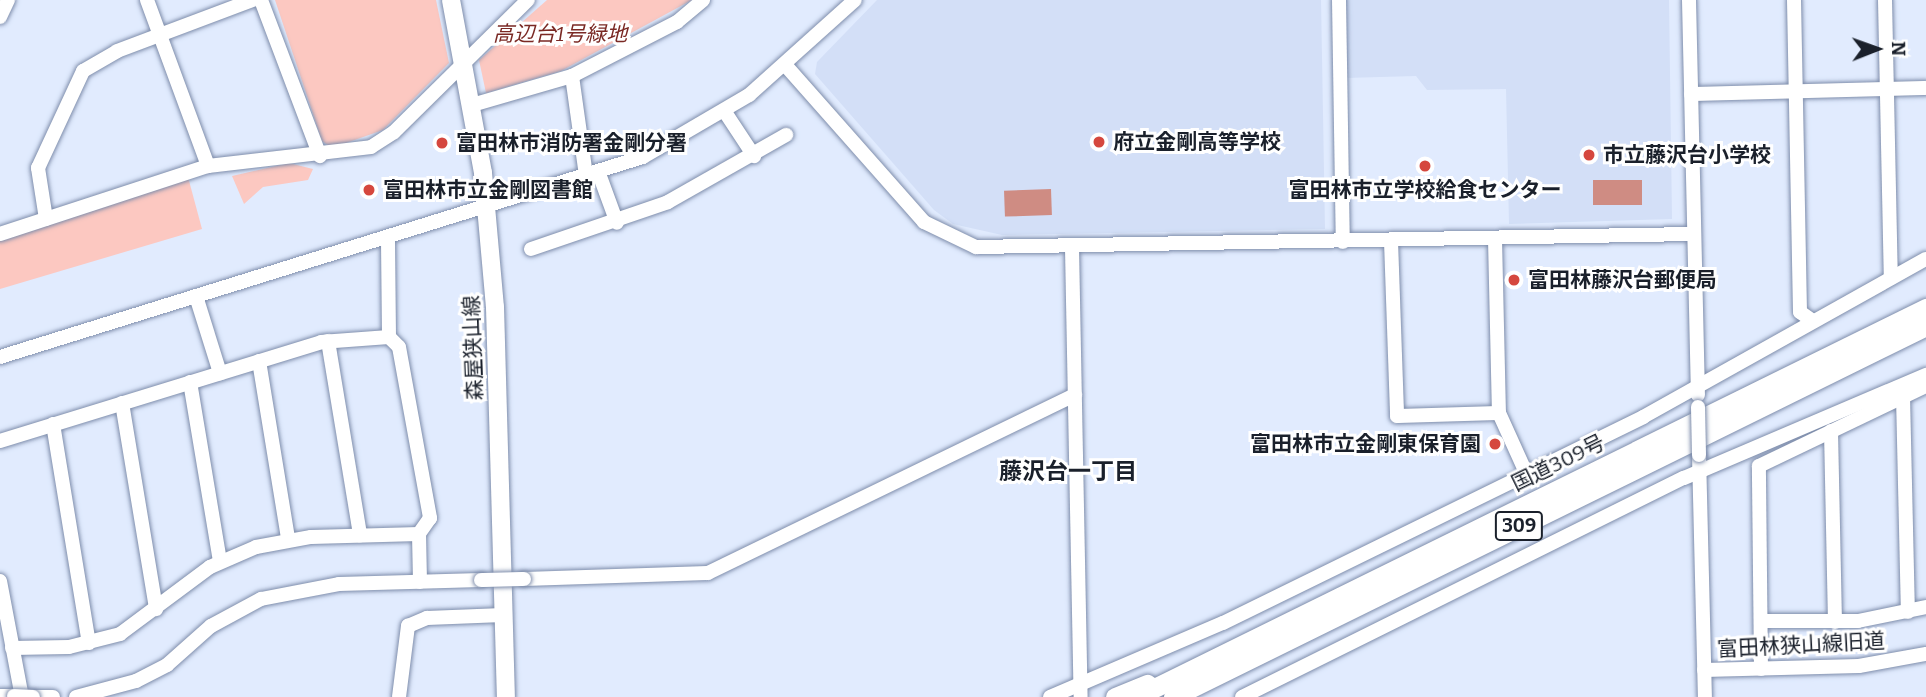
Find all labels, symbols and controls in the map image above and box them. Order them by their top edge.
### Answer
north arrow [1842,14,1912,84]
park label: 高辺台1号緑地 [493,21,627,47]
text: N [1887,41,1910,56]
place label: 府立金剛高等学校 [1113,129,1281,155]
place label: 富田林市消防署金剛分署 [456,130,687,156]
marker: 府立金剛高等学校 [1091,134,1107,150]
marker: 富田林市消防署金剛分署 [434,135,450,151]
place label: 市立藤沢台小学校 [1603,142,1771,168]
marker: 市立藤沢台小学校 [1581,147,1597,163]
marker: 富田林市立学校給食センター [1417,158,1433,174]
place label: 富田林市立金剛図書館 [383,177,593,203]
place label: 富田林市立学校給食センター [1289,177,1561,203]
marker: 富田林市立金剛図書館 [361,182,377,198]
place label: 富田林藤沢台郵便局 [1528,267,1717,293]
marker: 富田林藤沢台郵便局 [1506,272,1522,288]
street label: 森屋狭山線 [459,295,487,401]
street label: 国道309号 [1507,430,1609,496]
place label: 富田林市立金剛東保育園 [1250,431,1481,457]
marker: 富田林市立金剛東保育園 [1487,436,1503,452]
district label: 藤沢台一丁目 [999,457,1137,485]
road number: 309 [1494,510,1544,541]
street label: 富田林狭山線旧道 [1716,628,1886,662]

